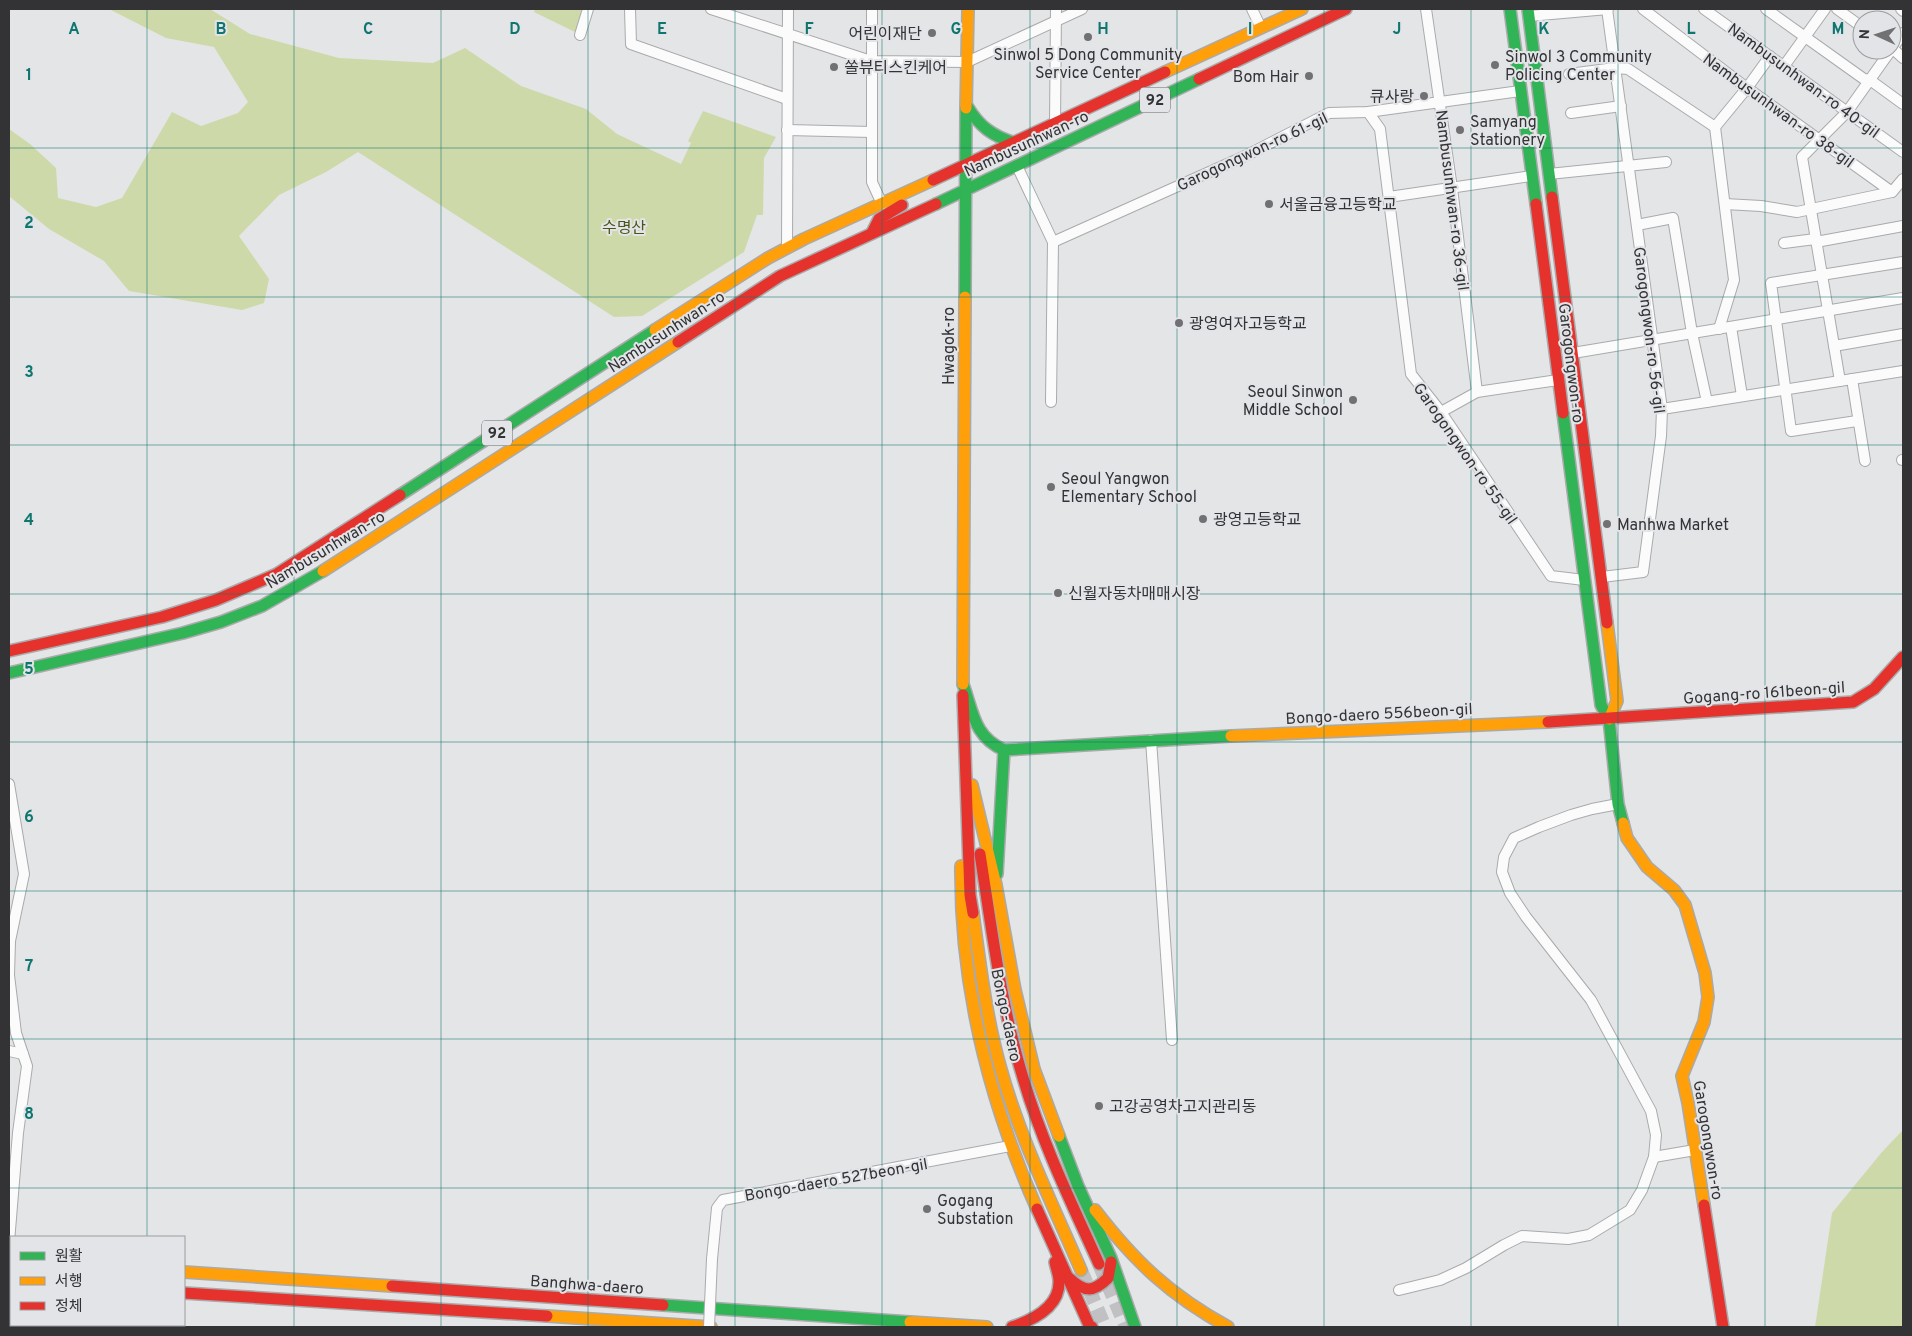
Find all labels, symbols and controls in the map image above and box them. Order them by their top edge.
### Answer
north arrow [1852,10,1902,60]
street label: Nambusunhwan-ro 40-gil [1724,18,1884,142]
text: A [68,20,80,40]
text: B [215,20,227,40]
text: C [363,20,373,40]
text: D [509,20,521,40]
text: E [657,20,667,40]
text: F [804,20,814,40]
text: G [951,20,961,40]
text: H [1097,20,1109,40]
text: I [1248,20,1252,40]
text: J [1393,20,1401,40]
text: K [1538,20,1550,40]
text: L [1686,20,1696,40]
text: M [1832,20,1844,40]
place label: 어린이재단 [848,25,922,45]
marker: 어린이재단 [926,27,938,39]
marker: Sinwol 5 Dong Community Service Center [1082,31,1094,43]
place label: Sinwol 5 Dong Community Service Center [994,46,1182,84]
place label: Sinwol 3 Community Policing Center [1505,48,1652,86]
street label: Nambusunhwan-ro 38-gil [1698,50,1857,173]
place label: 쏠뷰티스킨케어 [844,59,947,79]
marker: Sinwol 3 Community Policing Center [1489,59,1501,71]
marker: 쏠뷰티스킨케어 [828,61,840,73]
text: 1 [26,66,32,86]
place label: Bom Hair [1233,68,1299,88]
marker: Bom Hair [1303,70,1315,82]
road number: 92 [1140,88,1170,112]
place label: 큐사랑 [1370,88,1414,108]
marker: 큐사랑 [1418,90,1430,102]
street label: Nambusunhwan-ro [961,107,1092,182]
street label: Garogongwon-ro 61-gil [1174,109,1332,197]
street label: Nambusunhwan-ro 36-gil [1430,109,1472,292]
place label: Samyang Stationery [1470,113,1545,151]
marker: Samyang Stationery [1454,124,1466,136]
place label: 서울금융고등학교 [1279,196,1397,216]
marker: 서울금융고등학교 [1263,198,1275,210]
text: 2 [24,214,34,234]
park label: 수명산 [602,219,646,239]
street label: Garogongwon-ro 56-gil [1628,246,1668,415]
street label: Nambusunhwan-ro [605,287,729,378]
street label: Garogongwon-ro [1553,302,1587,425]
street label: Hwagok-ro [940,307,960,385]
place label: 광영여자고등학교 [1189,315,1307,335]
marker: 광영여자고등학교 [1173,317,1185,329]
text: 3 [24,363,34,383]
street label: Garogongwon-ro 55-gil [1408,379,1521,529]
place label: Seoul Sinwon Middle School [1243,383,1343,421]
marker: Seoul Sinwon Middle School [1347,394,1359,406]
road number: 92 [482,420,512,446]
place label: Seoul Yangwon Elementary School [1061,470,1197,508]
marker: Seoul Yangwon Elementary School [1045,481,1057,493]
street label: Nambusunhwan-ro [263,507,389,594]
text: 4 [24,511,34,531]
place label: 광영고등학교 [1213,511,1301,531]
marker: 광영고등학교 [1197,513,1209,525]
place label: Manhwa Market [1617,516,1729,536]
marker: Manhwa Market [1601,518,1613,530]
place label: 신월자동차매매시장 [1068,585,1201,605]
marker: 신월자동차매매시장 [1052,587,1064,599]
text: 5 [24,660,34,680]
street label: Gogang-ro 161beon-gil [1682,678,1846,710]
street label: Bongo-daero 556beon-gil [1285,700,1473,730]
text: 6 [24,808,34,828]
text: 7 [25,957,33,977]
street label: Bongo-daero [985,967,1025,1064]
street label: Garogongwon-ro [1688,1079,1726,1202]
place label: 고강공영차고지관리동 [1109,1098,1256,1118]
marker: 고강공영차고지관리동 [1093,1100,1105,1112]
text: 8 [24,1105,34,1125]
street label: Bongo-daero 527beon-gil [743,1155,930,1207]
place label: Gogang Substation [937,1192,1013,1230]
marker: Gogang Substation [921,1203,933,1215]
legend [10,1236,185,1326]
text: 원활 [55,1248,83,1267]
street label: Banghwa-daero [529,1272,644,1300]
text: 서행 [55,1273,83,1292]
text: 정체 [55,1298,83,1317]

